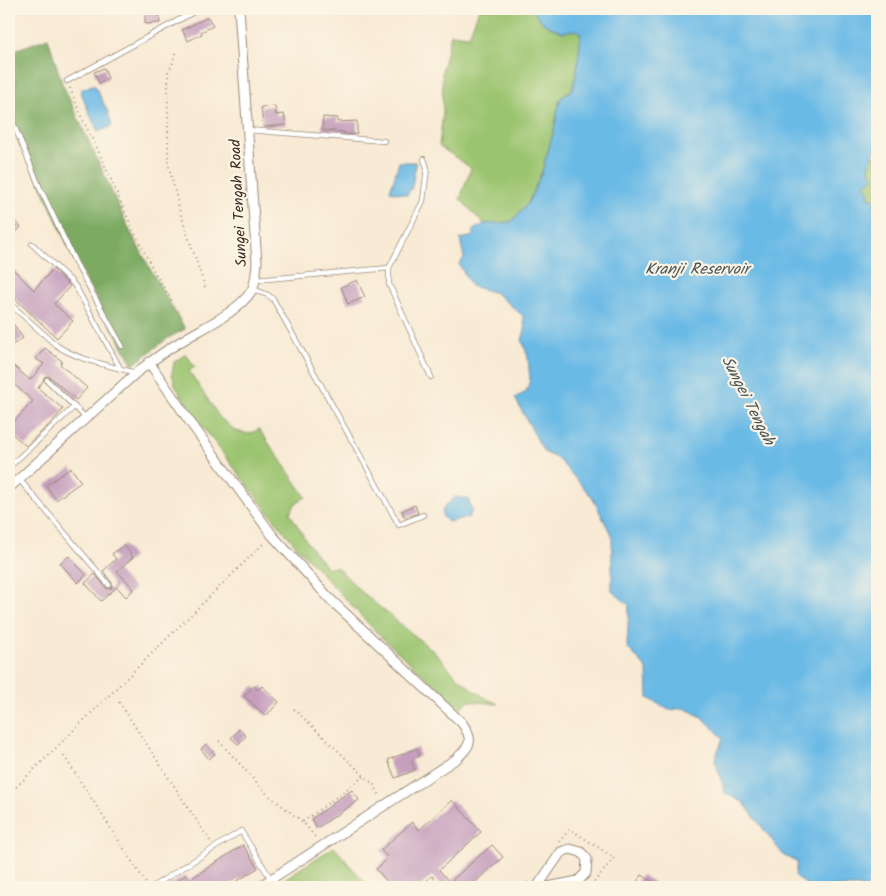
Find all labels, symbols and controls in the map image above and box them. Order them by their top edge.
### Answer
street label: Sungei Tengah Road [224,138,254,267]
water label: Kranji Reservoir [645,257,753,282]
water label: Sungei Tengah [714,351,782,451]

